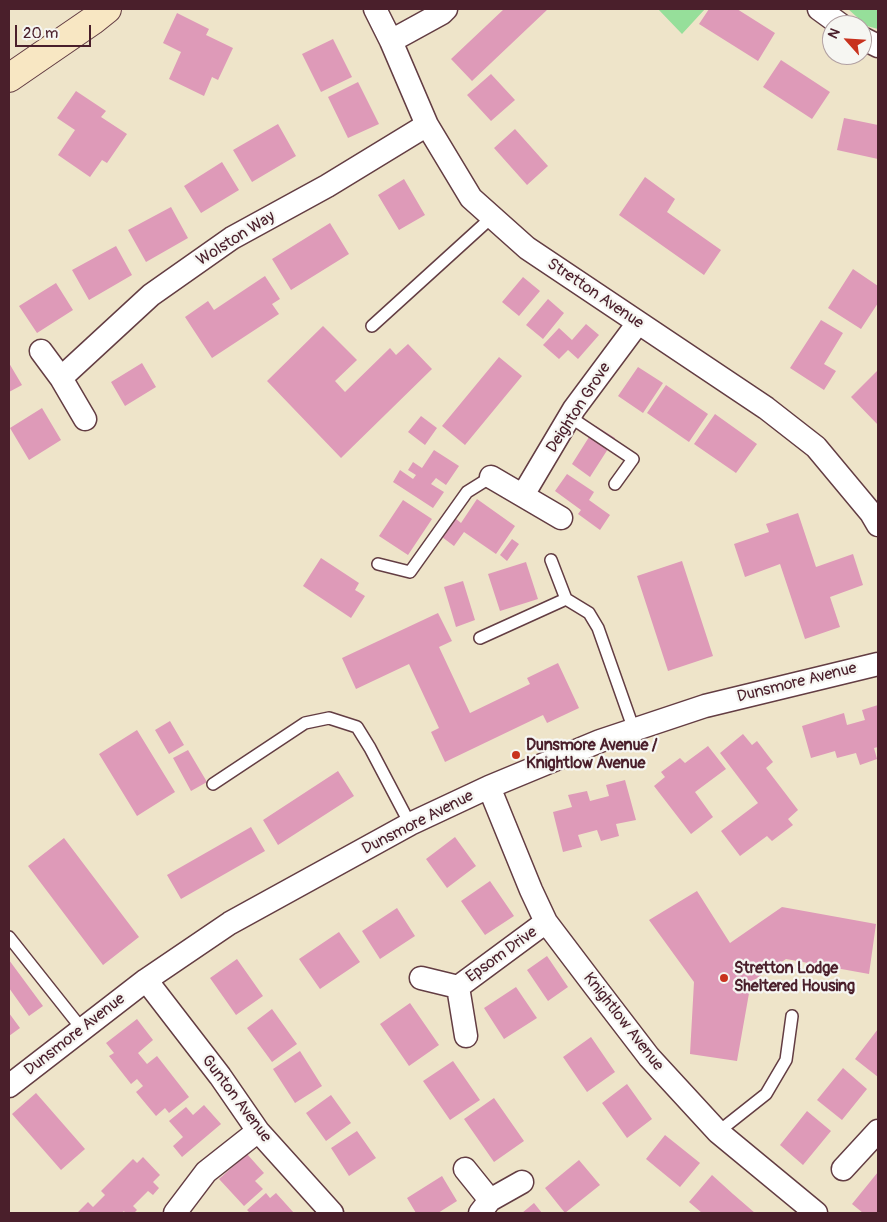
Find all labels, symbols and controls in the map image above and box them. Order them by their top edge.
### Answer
scale bar [18,15,94,47]
north arrow [822,15,872,65]
text: 20 m [23,24,58,43]
text: N [824,26,844,42]
street label: Wolston Way [193,207,279,271]
street label: Stretton Avenue [543,255,647,333]
street label: Deighton Grove [543,359,615,457]
street label: Dunsmore Avenue [735,659,859,707]
place label: Dunsmore Avenue / Knightlow Avenue [526,736,658,774]
marker: Dunsmore Avenue / Knightlow Avenue [510,749,522,761]
street label: Dunsmore Avenue [359,787,477,859]
street label: Epsom Drive [463,923,541,987]
place label: Stretton Lodge Sheltered Housing [734,959,855,997]
street label: Knightlow Avenue [579,969,667,1075]
marker: Stretton Lodge Sheltered Housing [718,972,730,984]
street label: Dunsmore Avenue [21,990,129,1080]
street label: Gunton Avenue [197,1052,275,1146]

